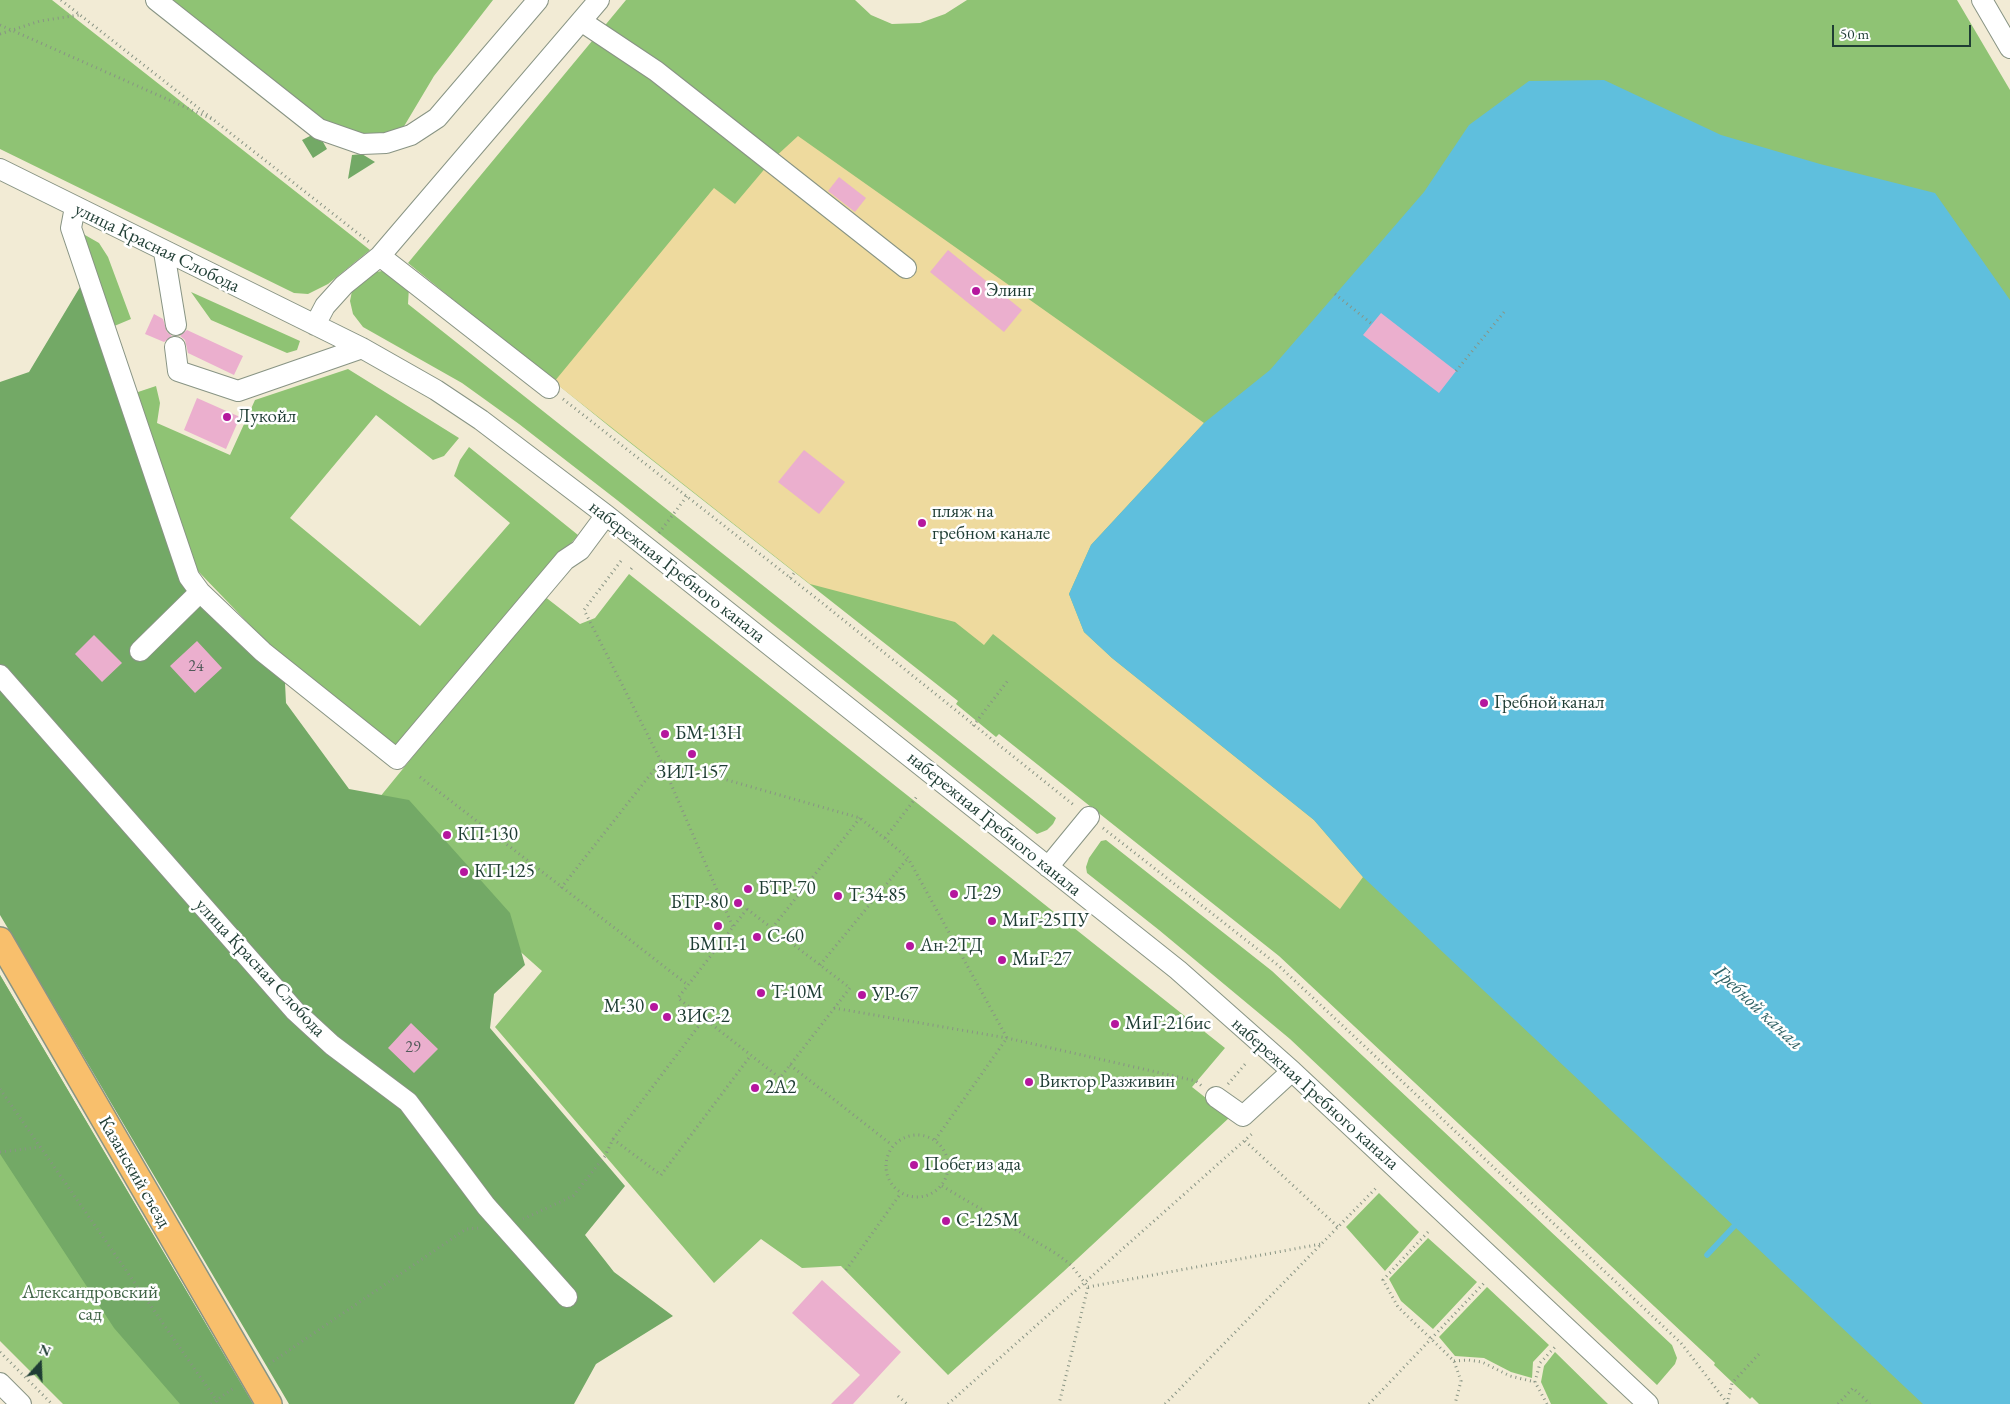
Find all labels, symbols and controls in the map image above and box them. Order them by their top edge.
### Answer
scale bar [1835,15,1974,47]
text: 50 m [1840,24,1869,43]
street label: улица Красная Слобода [71,198,243,298]
place label: Элинг [986,280,1034,302]
marker: Элинг [970,285,982,297]
place label: Лукойл [237,406,296,428]
marker: Лукойл [221,411,233,423]
street label: набережная Гребного канала [584,496,770,648]
place label: пляж на гребном канале [932,501,1050,545]
marker: пляж на гребном канале [916,517,928,529]
house number: 24 [188,657,204,677]
place label: Гребной канал [1494,692,1604,714]
marker: Гребной канал [1478,697,1490,709]
place label: БМ-13Н [675,723,742,745]
marker: БМ-13Н [659,728,671,740]
street label: набережная Гребного канала [902,747,1086,901]
marker: ЗИЛ-157 [686,748,698,760]
place label: ЗИЛ-157 [656,762,728,784]
place label: КП-130 [457,824,518,846]
marker: КП-130 [441,829,453,841]
place label: КП-125 [474,861,535,883]
marker: КП-125 [458,866,470,878]
place label: БТР-70 [758,878,816,900]
marker: БТР-70 [742,883,754,895]
place label: Л-29 [964,883,1001,905]
place label: T-34-85 [848,885,906,907]
marker: Л-29 [948,888,960,900]
marker: T-34-85 [832,890,844,902]
place label: БТР-80 [670,892,728,914]
street label: улица Красная Слобода [190,894,330,1042]
marker: БТР-80 [732,897,744,909]
place label: МиГ-25ПУ [1002,910,1089,932]
marker: МиГ-25ПУ [986,915,998,927]
marker: БМП-1 [712,920,724,932]
place label: С-60 [767,926,804,948]
marker: С-60 [751,931,763,943]
place label: БМП-1 [689,934,747,956]
place label: Ан-2ТД [920,935,983,957]
marker: Ан-2ТД [904,940,916,952]
place label: МиГ-27 [1012,949,1071,971]
marker: МиГ-27 [996,954,1008,966]
water label: Гребной канал [1708,960,1808,1056]
place label: Т-10М [771,982,823,1004]
place label: УР-67 [872,984,918,1006]
marker: Т-10М [755,987,767,999]
marker: УР-67 [856,989,868,1001]
place label: М-30 [603,996,644,1018]
marker: М-30 [648,1001,660,1013]
place label: ЗИС-2 [677,1006,730,1028]
marker: ЗИС-2 [661,1011,673,1023]
place label: МиГ-21бис [1125,1013,1211,1035]
street label: набережная Гребного канала [1226,1013,1404,1175]
marker: МиГ-21бис [1109,1018,1121,1030]
house number: 29 [405,1038,421,1058]
place label: Виктор Разживин [1039,1071,1175,1093]
marker: Виктор Разживин [1023,1076,1035,1088]
place label: 2А2 [765,1077,796,1099]
marker: 2А2 [749,1082,761,1094]
street label: Казанский съезд [93,1112,175,1232]
place label: Побег из ада [924,1154,1021,1176]
marker: Побег из ада [908,1159,920,1171]
place label: С-125М [956,1210,1019,1232]
marker: С-125М [940,1215,952,1227]
park label: Александровский сад [22,1282,158,1326]
north arrow [15,1339,65,1389]
text: N [37,1340,54,1360]

